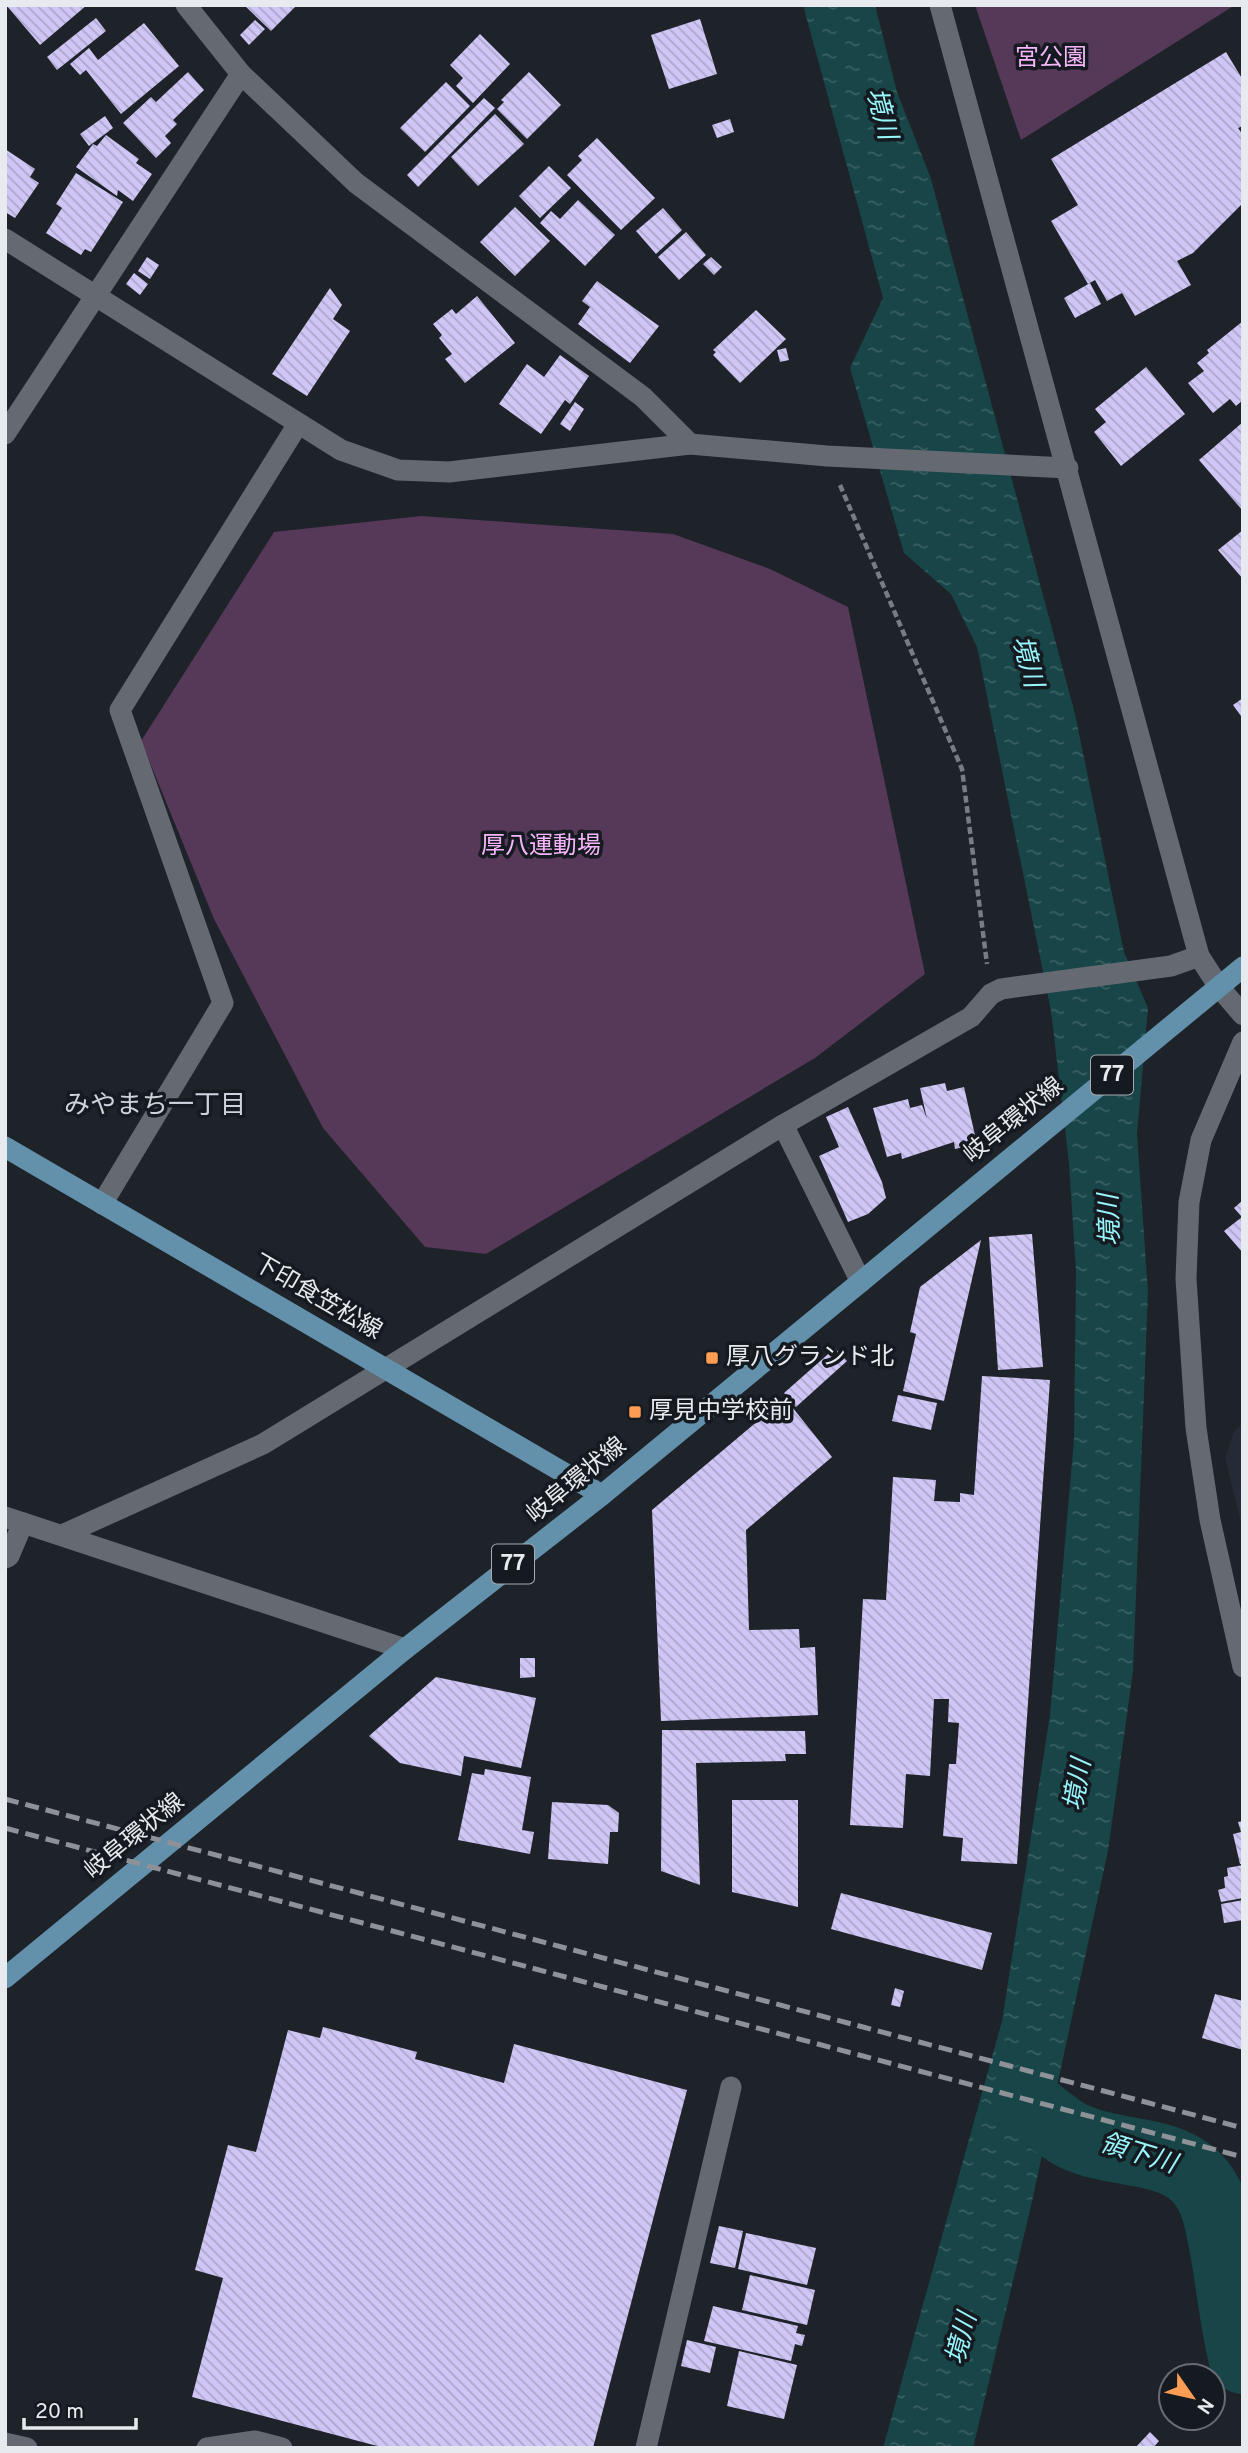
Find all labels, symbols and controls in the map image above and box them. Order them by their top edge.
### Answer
park label: 宮公園 [1015,44,1087,74]
water label: 境川 [857,85,903,146]
water label: 境川 [1003,633,1049,694]
park label: 厚八運動場 [481,832,601,862]
road number: 77 [1091,1056,1133,1094]
street label: 岐阜環状線 [958,1072,1070,1170]
district label: みやまち一丁目 [64,1090,246,1123]
water label: 境川 [1093,1190,1128,1247]
street label: 下印食笠松線 [247,1249,387,1347]
place label: 厚八グランド北 [726,1343,894,1373]
marker: 厚八グランド北 [704,1350,720,1366]
place label: 厚見中学校前 [649,1397,793,1427]
marker: 厚見中学校前 [627,1404,643,1420]
street label: 岐阜環状線 [521,1432,633,1530]
road number: 77 [492,1544,534,1583]
water label: 境川 [1058,1754,1100,1813]
street label: 岐阜環状線 [79,1788,191,1886]
water label: 領下川 [1096,2128,1183,2183]
water label: 境川 [940,2307,986,2368]
north arrow [1157,2362,1227,2432]
scale bar [24,2386,136,2430]
text: N [1191,2393,1218,2418]
text: 20 m [35,2399,84,2426]

